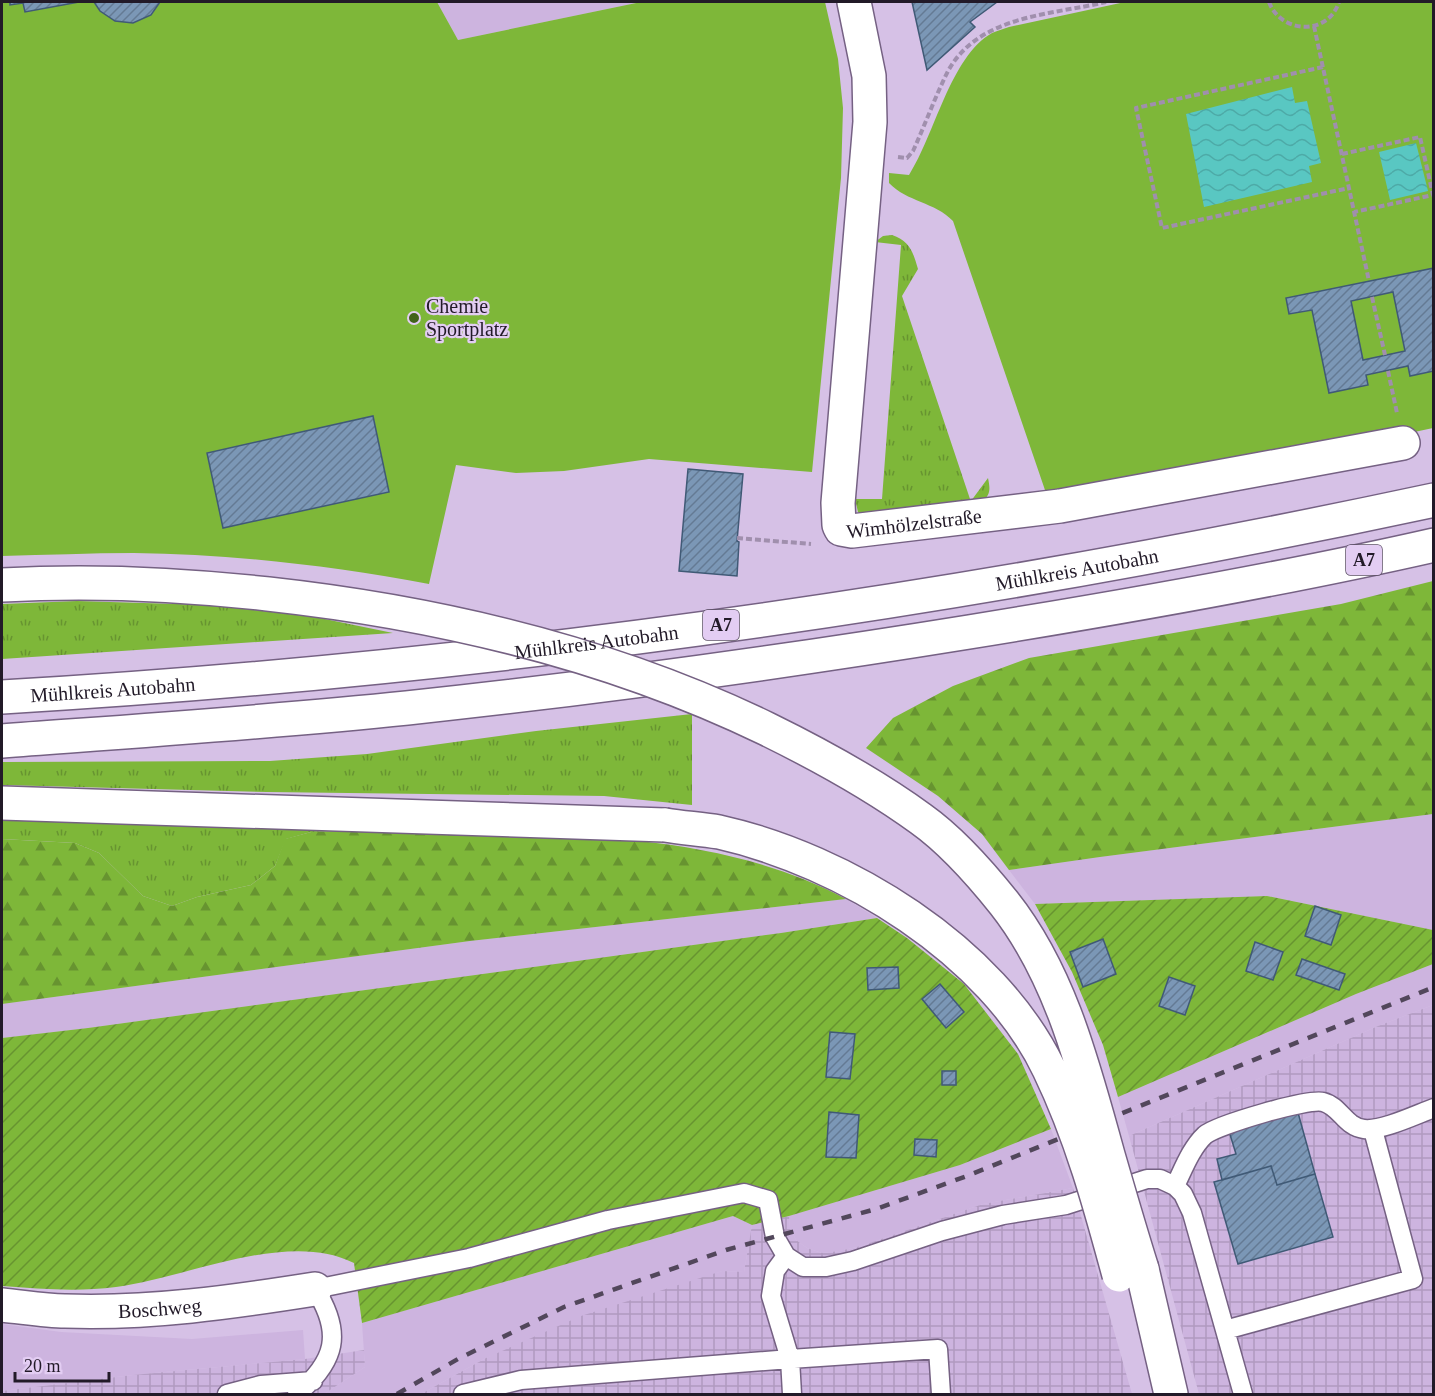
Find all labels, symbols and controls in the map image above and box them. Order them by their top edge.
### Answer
place label: Chemie Sportplatz [426,295,508,341]
marker: Chemie Sportplatz [407,311,421,325]
street label: Wimhölzelstraße [845,505,983,543]
street label: Mühlkreis Autobahn [994,544,1160,595]
road number: A7 [1346,545,1382,575]
road number: A7 [703,610,739,640]
street label: Mühlkreis Autobahn [513,621,680,663]
street label: Mühlkreis Autobahn [30,673,196,706]
street label: Boschweg [118,1294,202,1322]
scale bar [15,1345,110,1383]
text: 20 m [24,1356,61,1376]

